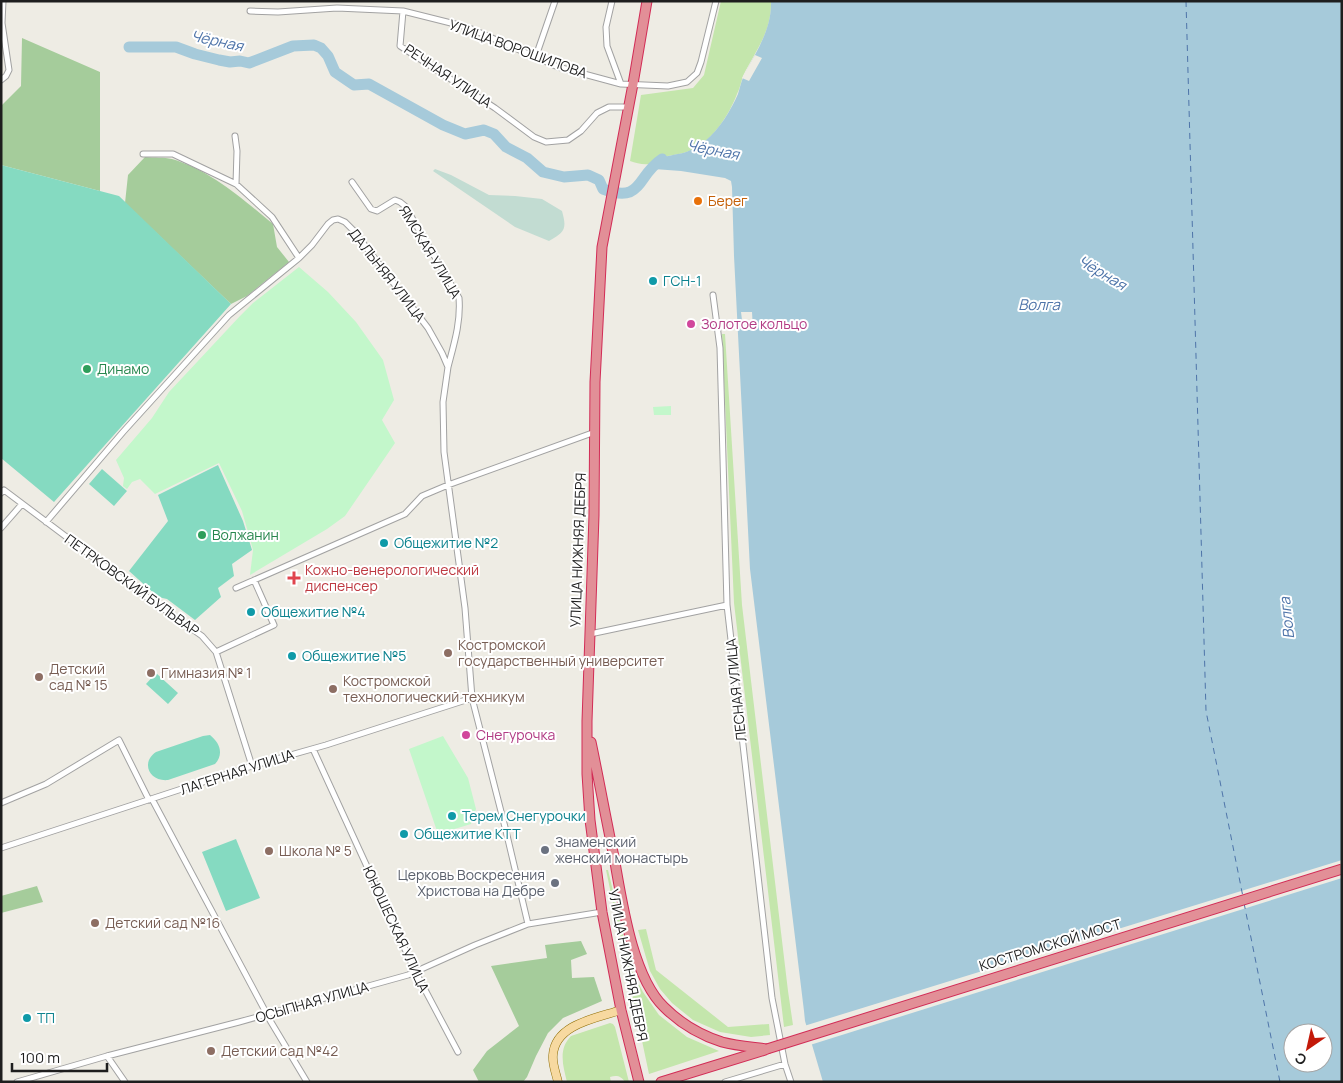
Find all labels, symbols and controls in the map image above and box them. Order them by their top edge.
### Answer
street label: УЛИЦА ВОРОШИЛОВА [446,15,590,82]
water label: Чёрная [189,25,247,57]
street label: РЕЧНАЯ УЛИЦА [401,39,496,112]
water label: Чёрная [685,134,743,165]
place label: Берег [708,191,748,210]
marker: Берег [692,195,704,207]
street label: ЯМСКАЯ УЛИЦА [395,202,466,302]
street label: ДАЛЬНЯЯ УЛИЦА [345,224,430,326]
water label: Чёрная [1074,250,1132,296]
place label: ГСН-1 [663,271,701,290]
marker: ГСН-1 [647,275,659,287]
water label: Волга [1018,294,1061,315]
place label: Золотое кольцо [701,314,807,333]
marker: Золотое кольцо [685,318,697,330]
place label: Динамо [97,359,149,378]
marker: Динамо [81,363,93,375]
street label: УЛИЦА НИЖНЯЯ ДЕБРЯ [565,472,590,628]
place label: Волжанин [212,525,279,544]
street label: ПЕТРКОВСКИЙ БУЛЬВАР [61,529,204,640]
marker: Волжанин [196,529,208,541]
place label: Общежитие №2 [394,533,498,552]
marker: Общежитие №2 [378,537,390,549]
place label: Кожно-венерологический диспенсер [305,560,479,595]
marker: Кожно-венерологический диспенсер [287,571,301,585]
water label: Волга [1274,596,1299,640]
place label: Общежитие №4 [261,602,366,621]
marker: Общежитие №4 [245,606,257,618]
place label: Костромской государственный университет [458,635,664,670]
street label: ЛЕСНАЯ УЛИЦА [721,637,750,742]
place label: Общежитие №5 [302,646,406,665]
marker: Костромской государственный университет [442,647,454,659]
marker: Общежитие №5 [286,650,298,662]
place label: Детский сад № 15 [49,659,108,694]
place label: Гимназия № 1 [161,663,251,682]
marker: Гимназия № 1 [145,667,157,679]
marker: Детский сад № 15 [33,671,45,683]
place label: Костромской технологический техникум [343,671,525,706]
marker: Костромской технологический техникум [327,683,339,695]
place label: Снегурочка [476,725,555,744]
marker: Снегурочка [460,729,472,741]
street label: ЛАГЕРНАЯ УЛИЦА [178,744,296,799]
place label: Терем Cнегурочки [462,806,586,825]
marker: Терем Cнегурочки [446,810,458,822]
place label: Общежитие КТТ [414,824,521,843]
marker: Общежитие КТТ [398,828,410,840]
place label: Знаменский женский монастырь [555,832,688,867]
place label: Школа № 5 [279,841,352,860]
marker: Знаменский женский монастырь [539,844,551,856]
marker: Школа № 5 [263,845,275,857]
street label: ЮНОШЕСКАЯ УЛИЦА [359,862,434,995]
place label: Церковь Воскресения Христова на Дебре [398,865,545,900]
marker: Церковь Воскресения Христова на Дебре [549,877,561,889]
street label: УЛИЦА НИЖНЯЯ ДЕБРЯ [604,887,653,1043]
place label: Детский сад №16 [105,913,220,932]
street label: КОСТРОМСКОЙ МОСТ [977,914,1124,975]
marker: Детский сад №16 [89,917,101,929]
street label: ОСЫПНАЯ УЛИЦА [253,976,371,1027]
place label: ТП [37,1008,55,1027]
marker: ТП [21,1012,33,1024]
north arrow [1283,1023,1333,1073]
scale bar [12,1040,108,1072]
place label: Детский сад №42 [221,1041,338,1060]
marker: Детский сад №42 [205,1045,217,1057]
text: 100 m [20,1047,60,1068]
text: С [1291,1048,1310,1070]

